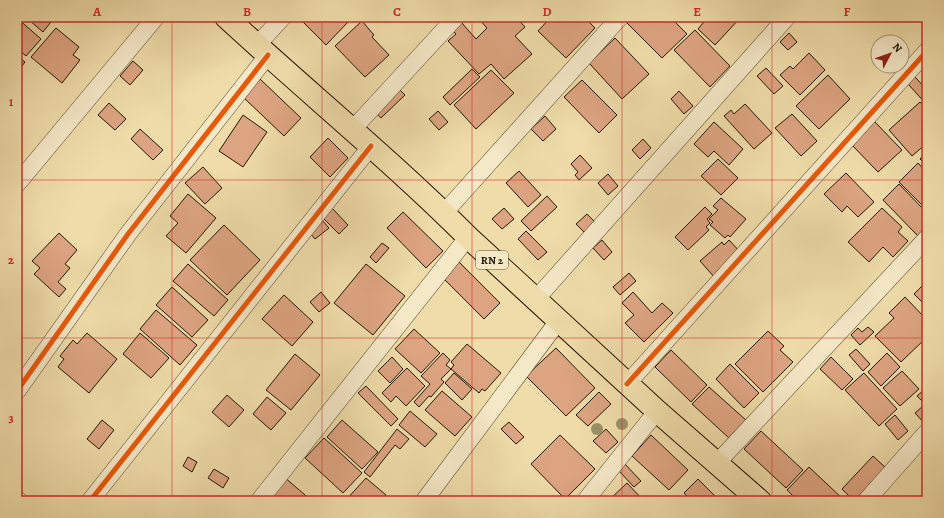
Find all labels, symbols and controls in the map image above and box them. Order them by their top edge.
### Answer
text: A [92,3,102,20]
text: B [243,3,251,20]
text: C [393,3,401,20]
text: D [542,3,552,20]
text: E [693,3,701,20]
text: F [844,3,851,20]
north arrow [870,34,910,74]
text: N [889,40,905,56]
text: 1 [9,93,14,110]
text: 2 [8,251,15,268]
road number: RN 2 [476,251,508,269]
text: 3 [8,409,14,426]

